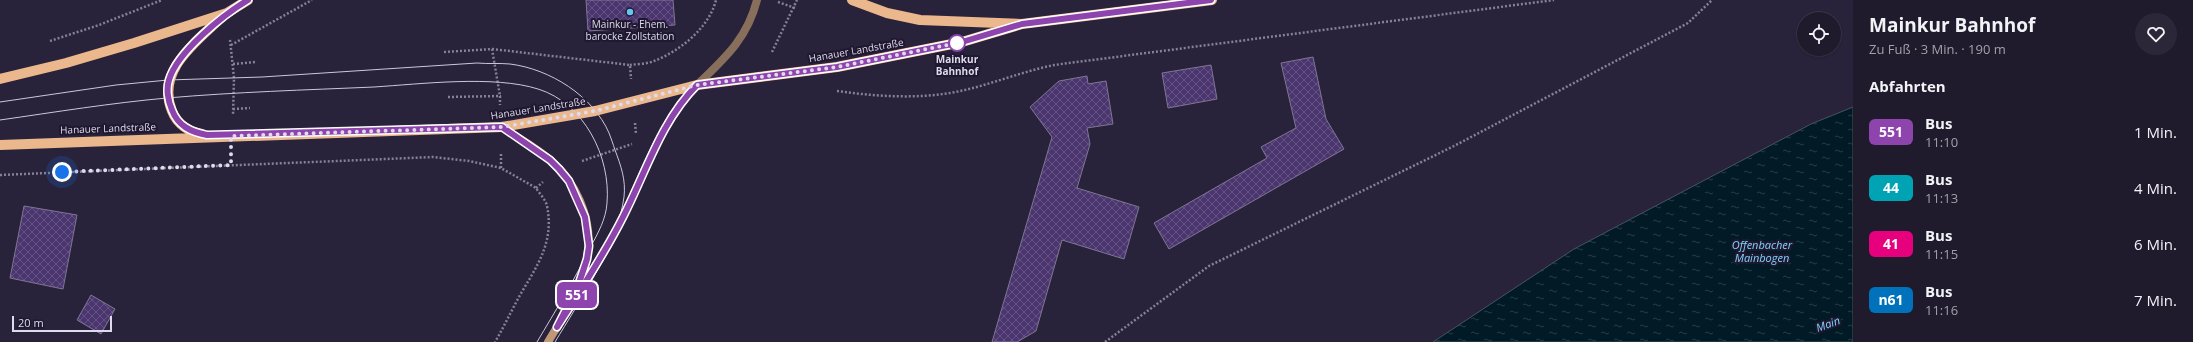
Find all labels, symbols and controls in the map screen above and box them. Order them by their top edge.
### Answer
marker: Mainkur - Ehem. barocke Zollstation [625,7,635,17]
map controls [1797,12,1841,56]
button: locate [1797,12,1841,56]
text: Mainkur Bahnhof [1869,12,2035,38]
button: heart [2135,13,2177,55]
place label: Mainkur - Ehem. barocke Zollstation [586,17,674,43]
marker: Mainkur Bahnhof [948,34,966,52]
street label: Hanauer Landstraße [808,35,905,65]
text: Zu Fuß · 3 Min. · 190 m [1869,40,2006,58]
place label: Mainkur Bahnhof [936,52,979,78]
text: Abfahrten [1869,76,1946,96]
street label: Hanauer Landstraße [490,94,587,122]
text: Bus [1925,113,1952,133]
street label: Hanauer Landstraße [60,119,157,137]
text: 551 [1879,122,1903,141]
text: 1 Min. [2134,122,2177,142]
text: 11:10 [1925,133,1958,151]
your location [52,162,72,182]
text: Bus [1925,169,1952,189]
text: 44 [1883,178,1899,197]
text: 4 Min. [2134,178,2177,198]
text: 11:13 [1925,189,1958,207]
text: Bus [1925,225,1952,245]
text: 41 [1883,234,1899,253]
text: 6 Min. [2134,234,2177,254]
water label: Offenbacher Mainbogen [1732,237,1793,265]
text: 11:15 [1925,245,1958,263]
text: Bus [1925,281,1952,301]
line badge: 551 [554,282,600,308]
text: 551 [565,285,589,304]
text: n61 [1878,290,1904,309]
text: 7 Min. [2134,290,2177,310]
text: 11:16 [1925,301,1958,319]
water label: Main [1814,312,1842,335]
scale bar [12,314,112,333]
text: 20 m [18,315,44,330]

